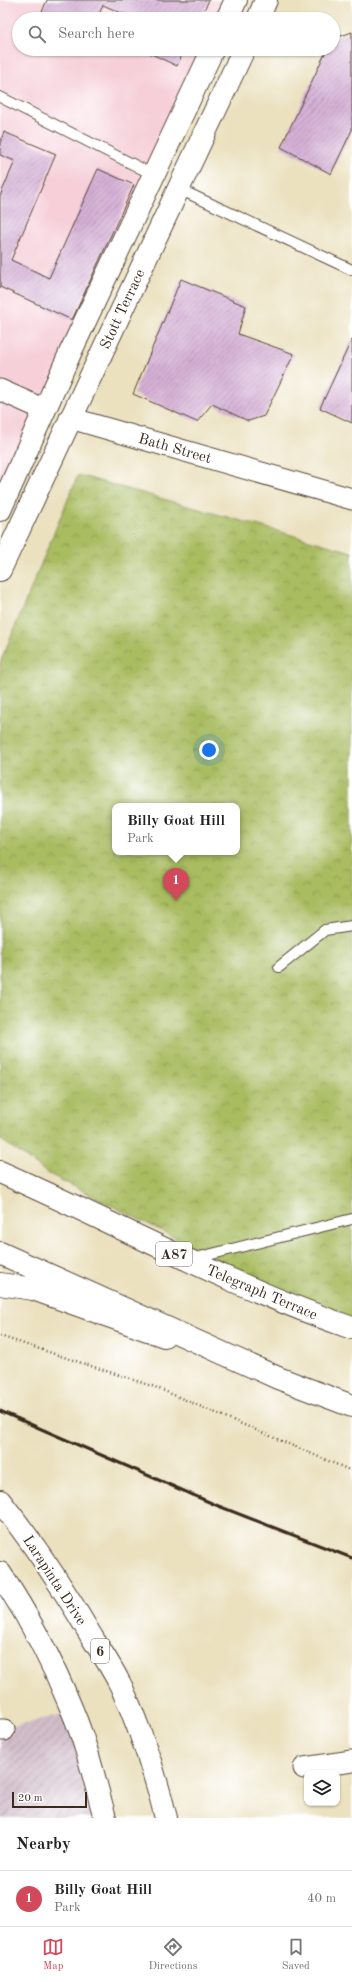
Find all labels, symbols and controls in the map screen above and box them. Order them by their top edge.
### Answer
search box [12,12,340,56]
icon: search [26,23,48,45]
text: Search here [58,27,135,42]
street label: Stott Terrace [98,267,148,352]
street label: Bath Street [136,432,213,467]
your location [199,740,219,760]
popup [112,803,240,855]
text: Billy Goat Hill [127,814,225,829]
text: Park [127,832,154,845]
pin: 1 [163,868,189,901]
road number: A87 [156,1242,192,1266]
street label: Telegraph Terrace [204,1263,319,1324]
street label: Larapinta Drive [19,1533,88,1629]
road number: 6 [91,1639,109,1663]
map controls [304,1770,340,1806]
button: layers [304,1770,340,1806]
scale bar [12,1790,87,1809]
text: 20 m [18,1793,43,1804]
text: Nearby [16,1836,71,1853]
text: Billy Goat Hill [54,1883,152,1898]
text: 1 [25,1892,33,1905]
text: 40 m [307,1892,336,1905]
text: Park [54,1901,81,1914]
tab: Map [42,1936,64,1974]
tab: Directions [149,1936,197,1974]
tab: Saved [282,1936,310,1974]

